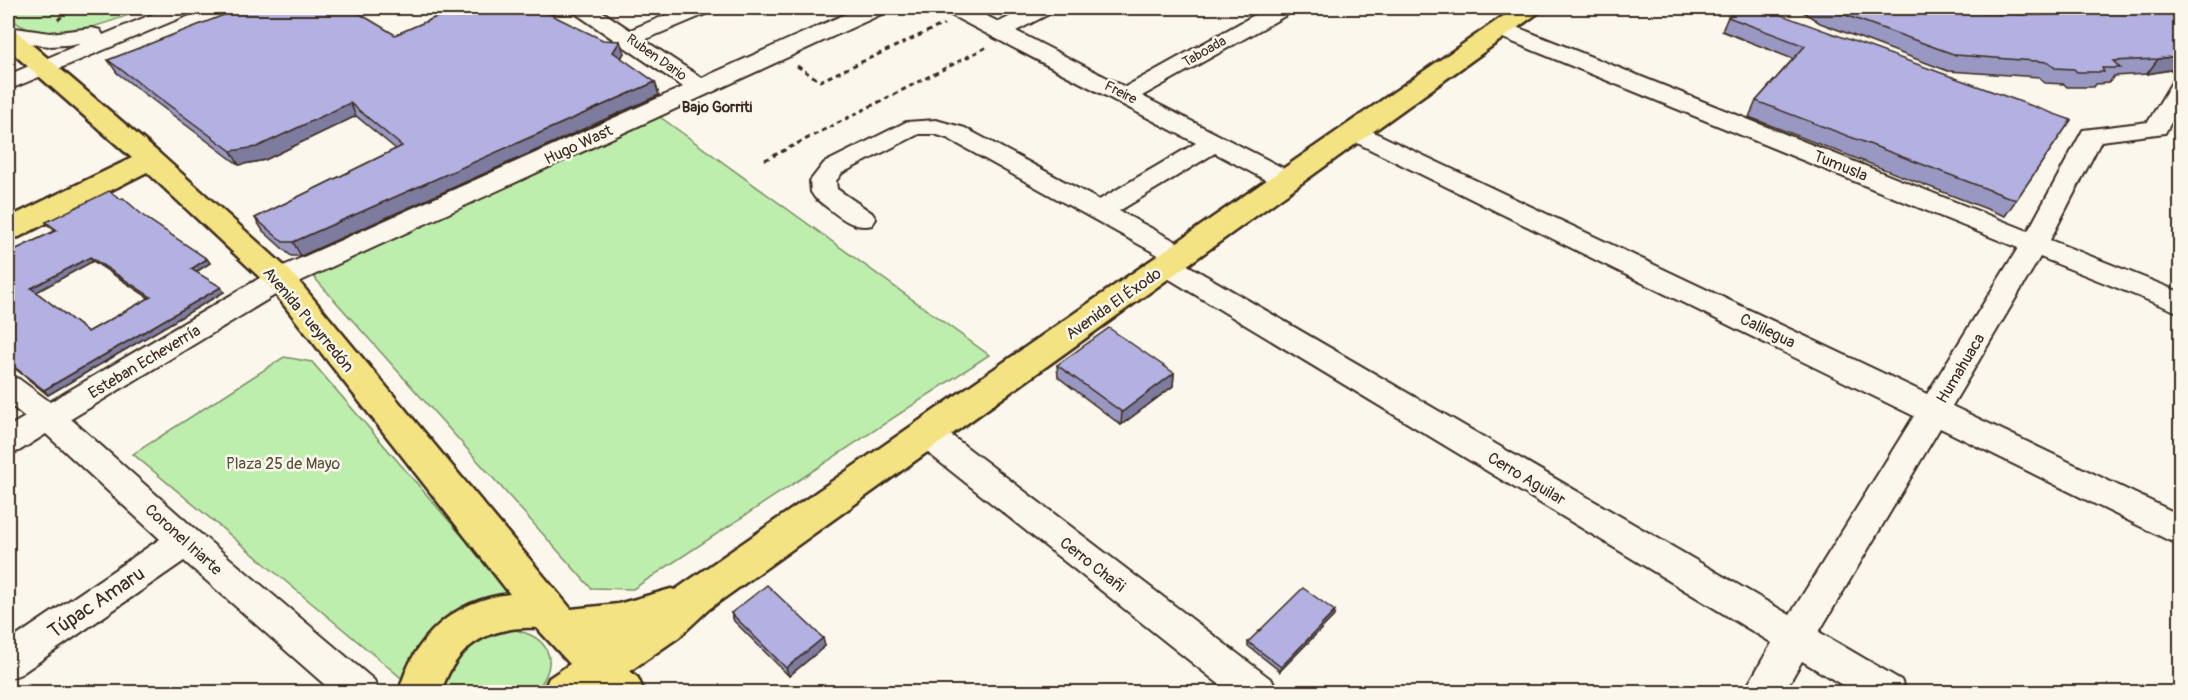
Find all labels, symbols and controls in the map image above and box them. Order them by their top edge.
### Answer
street label: Ruben Dario [623,30,691,85]
street label: Taboada [1179,32,1229,71]
street label: Freire [1102,77,1140,108]
district label: Bajo Gorriti [682,98,752,117]
street label: Hugo Wast [541,120,616,169]
street label: Tumusla [1811,146,1871,186]
street label: Avenida Pueyrredón [258,263,358,376]
street label: Avenida El Éxodo [1062,263,1166,344]
street label: Calilegua [1737,309,1799,353]
street label: Esteban Echeverría [85,320,204,403]
street label: Humahuaca [1932,330,1989,407]
street label: Cerro Aguilar [1484,448,1569,510]
park label: Plaza 25 de Mayo [226,454,340,474]
street label: Coronel Iriarte [141,500,226,580]
street label: Cerro Chañi [1056,533,1129,597]
street label: Túpac Amaru [43,561,150,644]

